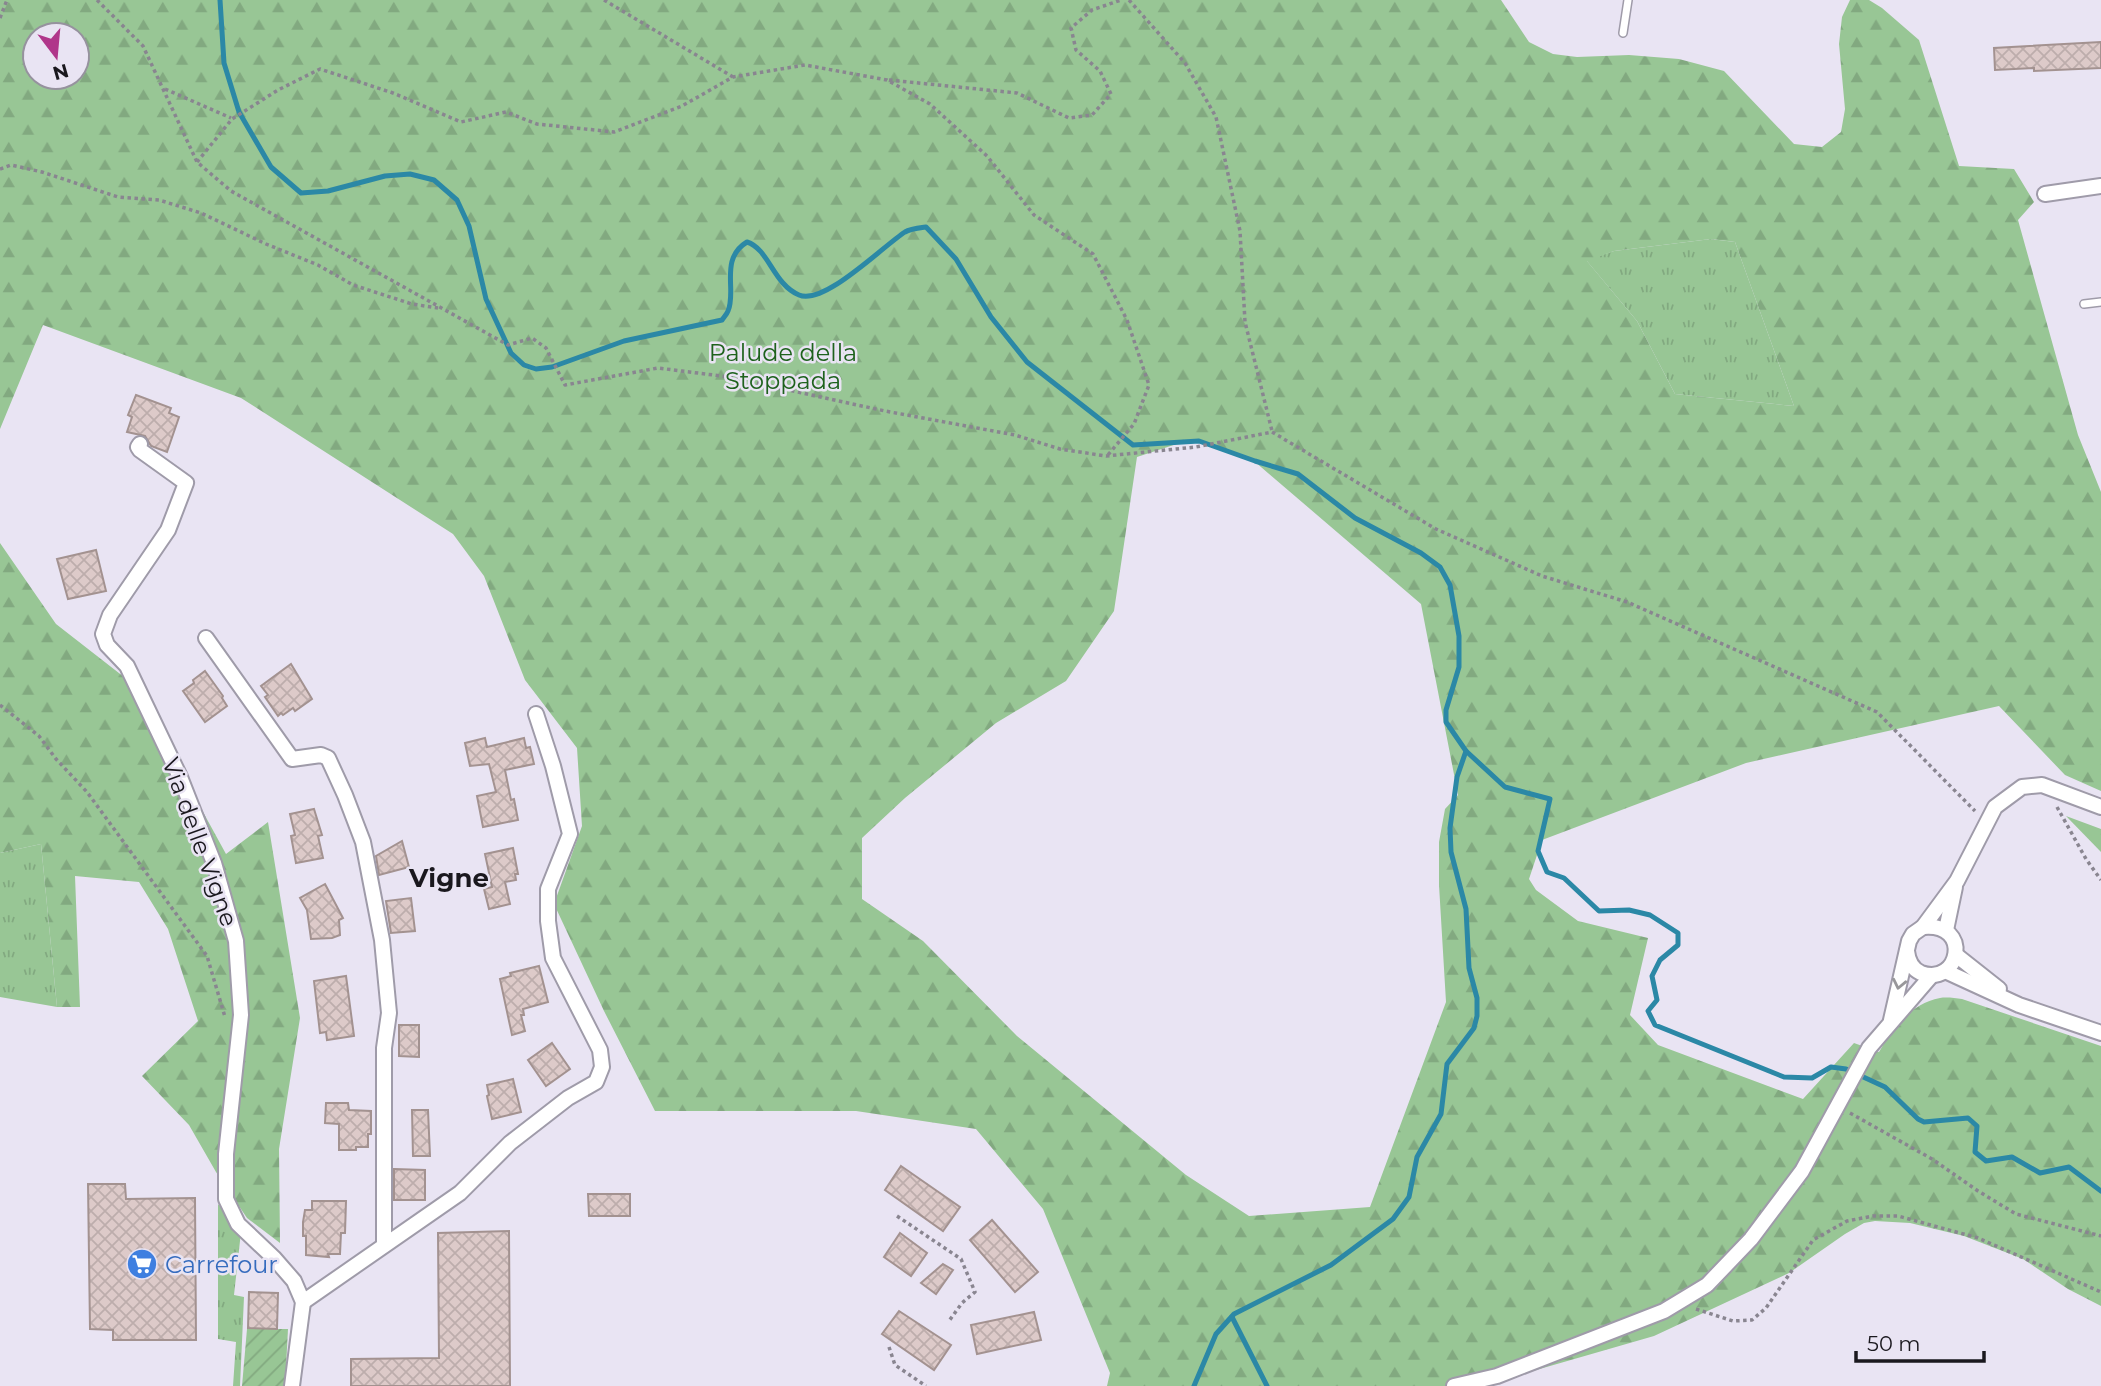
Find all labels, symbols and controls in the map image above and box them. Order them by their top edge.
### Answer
north arrow [21,21,91,91]
text: N [50,59,71,85]
park label: Palude della Stoppada [709,338,857,395]
street label: Via delle Vigne [156,754,244,930]
district label: Vigne [408,862,489,894]
one-way arrow [1892,978,1907,990]
supermarket icon: Carrefour [125,1247,159,1281]
place label: Carrefour [165,1250,278,1279]
scale bar [1856,1320,1984,1364]
text: 50 m [1867,1331,1921,1356]

